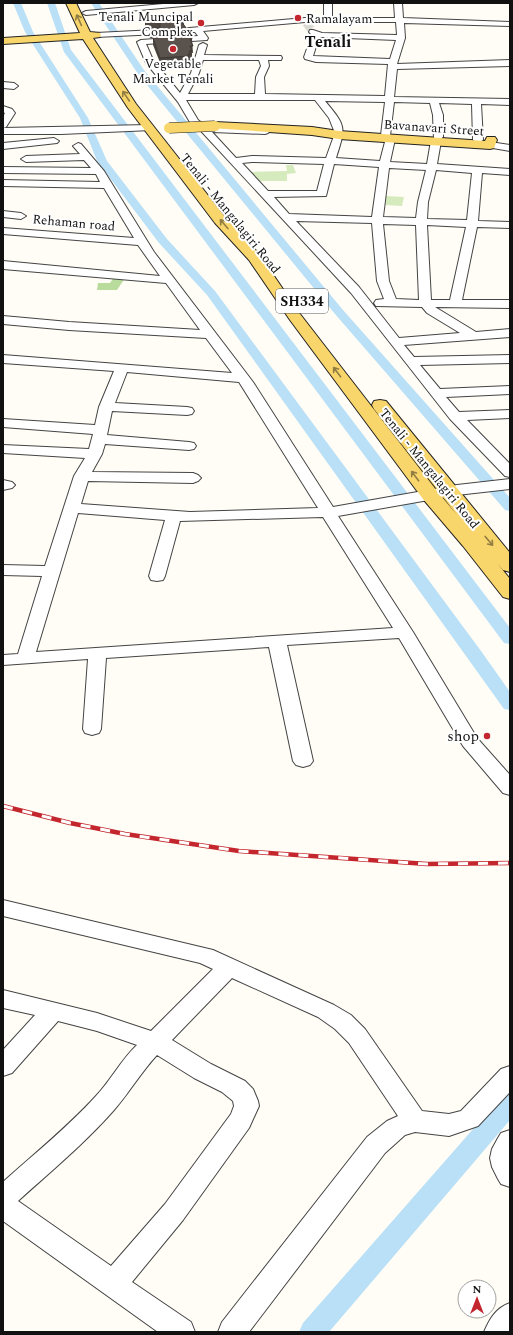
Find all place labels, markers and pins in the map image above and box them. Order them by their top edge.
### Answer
place label: Tenali Muncipal Complex [98,7,194,42]
place label: Ramalayam [306,9,372,29]
marker: Ramalayam [293,13,303,23]
marker: Tenali Muncipal Complex [196,18,206,28]
marker: Vegetable Market Tenali [168,44,178,54]
place label: Vegetable Market Tenali [132,54,214,89]
place label: shop [447,725,479,748]
marker: shop [482,731,492,741]

